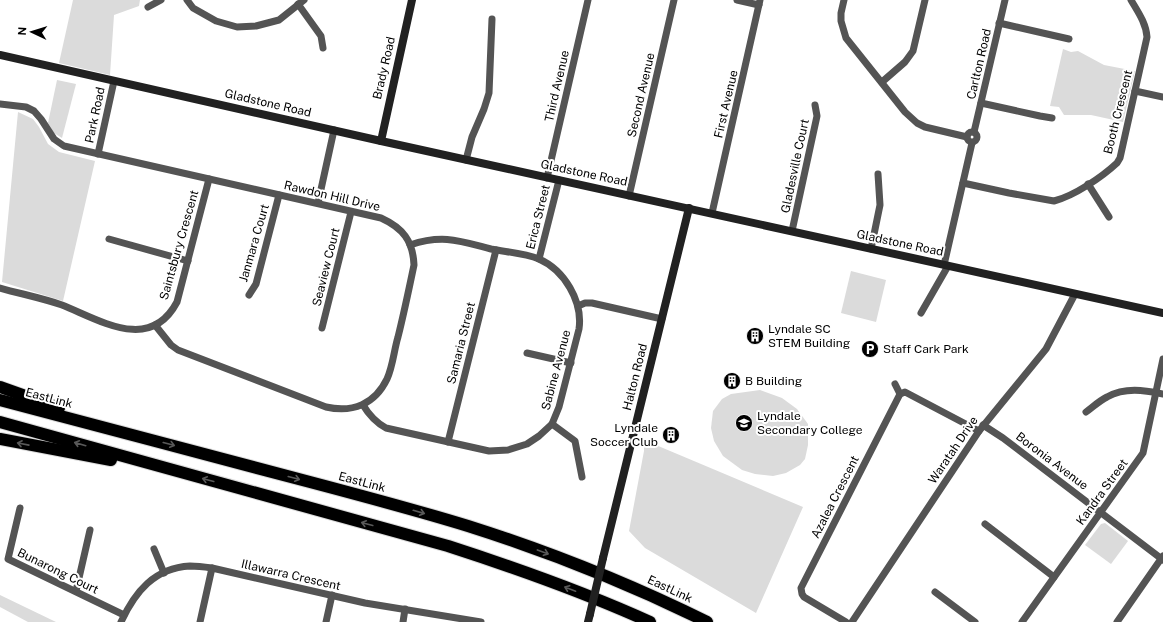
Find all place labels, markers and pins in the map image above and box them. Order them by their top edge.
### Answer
place label: Lyndale SC STEM Building [768,322,850,350]
building icon: Lyndale SC STEM Building [745,326,765,346]
parking icon: Staff Cark Park [860,339,880,359]
place label: Staff Cark Park [883,342,969,356]
building icon: B Building [722,371,742,391]
place label: B Building [745,374,802,388]
place label: Lyndale Secondary College [757,409,863,437]
school or university icon: Lyndale Secondary College [734,413,754,433]
place label: Lyndale Soccer Club [590,421,658,449]
building icon: Lyndale Soccer Club [661,425,681,445]

